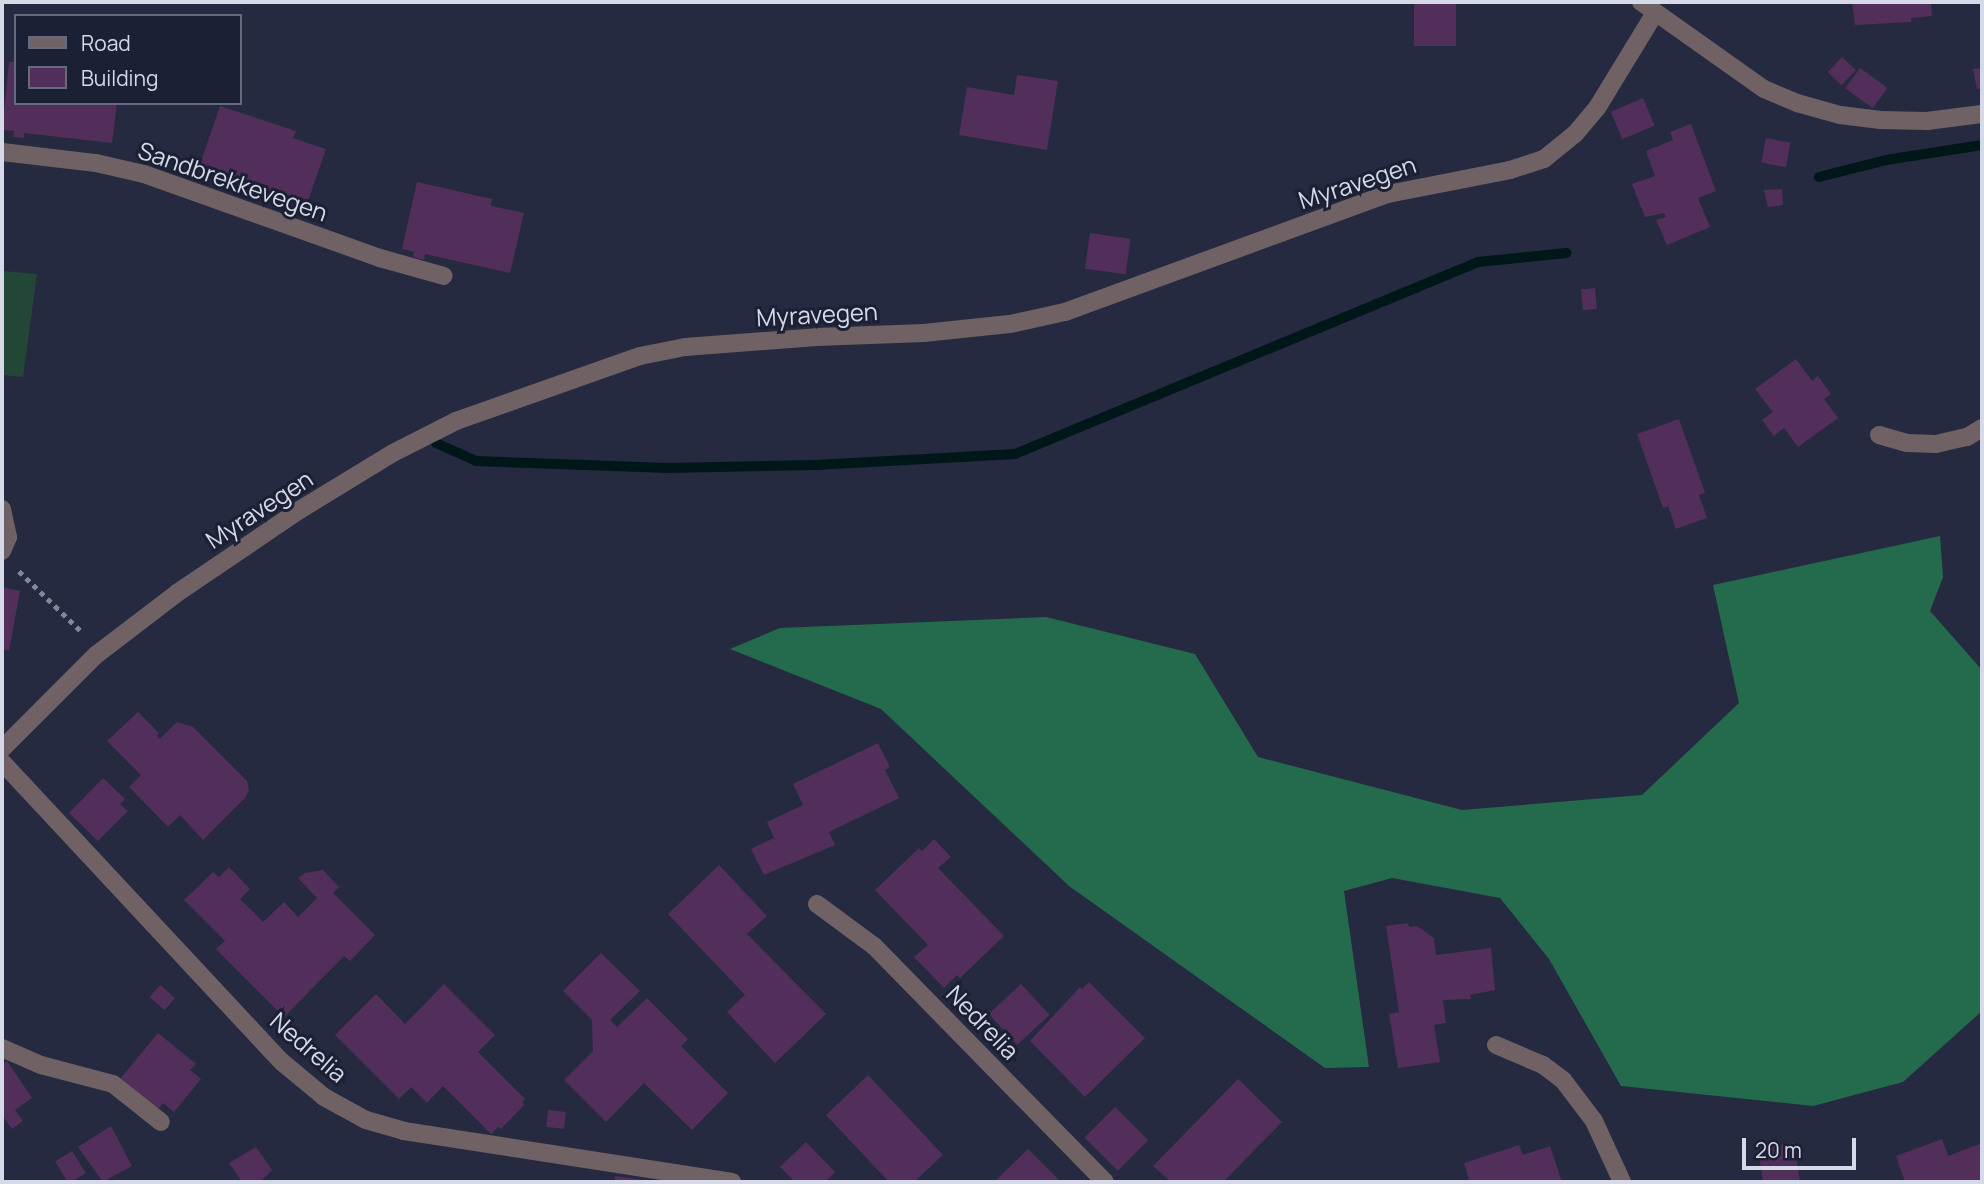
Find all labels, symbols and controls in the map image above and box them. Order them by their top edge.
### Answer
legend [14,14,242,105]
text: Road [81,29,131,57]
text: Building [81,64,158,92]
street label: Sandbrekkevegen [135,135,331,227]
street label: Myravegen [1295,149,1419,215]
street label: Myravegen [755,296,879,332]
street label: Myravegen [200,464,318,554]
street label: Nedrelia [941,979,1025,1065]
street label: Nedrelia [265,1006,353,1088]
scale bar [1746,1124,1860,1168]
text: 20 m [1755,1136,1802,1164]

